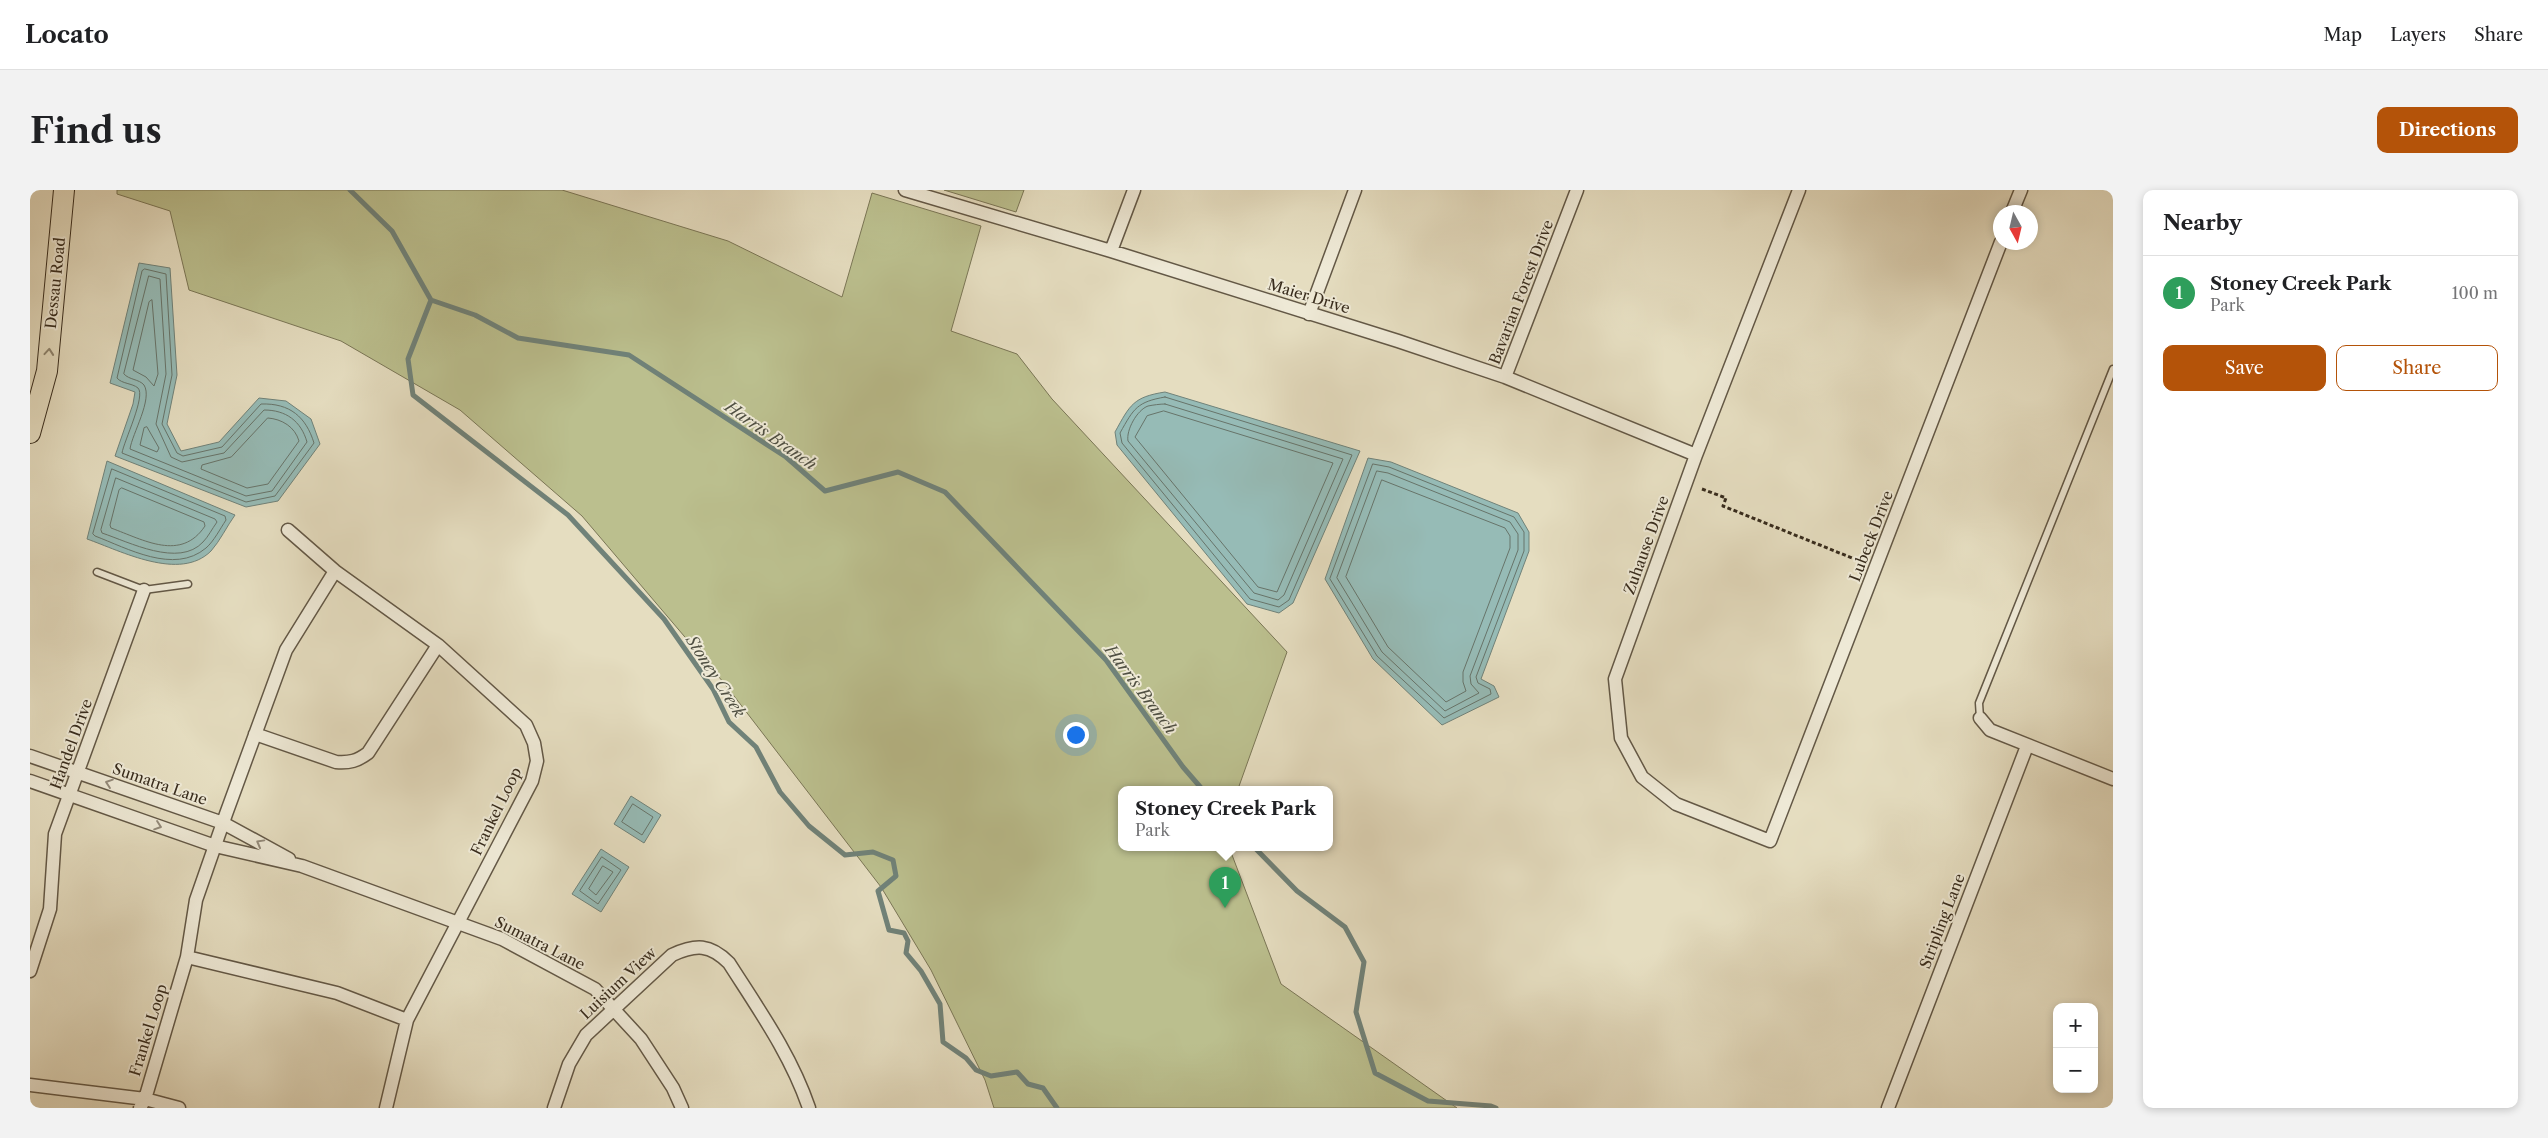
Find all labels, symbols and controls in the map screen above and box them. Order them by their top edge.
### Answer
text: Locato [25,20,109,49]
text: Map [2324,24,2362,46]
text: Layers [2390,24,2446,46]
text: Share [2474,24,2523,46]
button: Directions [2377,107,2518,153]
text: Find us [30,109,162,152]
north arrow [1993,205,2038,250]
text: Nearby [2163,210,2242,235]
street label: Bavarian Forest Drive [1485,217,1557,367]
street label: Dessau Road [41,236,69,330]
text: Stoney Creek Park [2210,272,2391,295]
street label: Maier Drive [1266,275,1352,317]
text: 1 [2175,283,2183,303]
text: 100 m [2452,283,2498,303]
text: Park [2210,295,2245,315]
button: Save [2163,345,2326,391]
button: Share [2336,345,2498,391]
one-way arrow [43,348,54,356]
water label: Harris Branch [720,395,821,474]
street label: Lubeck Drive [1845,488,1897,584]
street label: Zuhause Drive [1619,493,1673,597]
water label: Stoney Creek [681,630,750,721]
water label: Harris Branch [1100,639,1181,738]
street label: Handel Drive [46,696,96,792]
your location [1063,722,1089,748]
street label: Sumatra Lane [110,759,210,809]
street label: Frankel Loop [466,764,526,858]
one-way arrow [105,779,114,789]
popup [1118,786,1333,851]
text: Stoney Creek Park [1135,797,1316,820]
one-way arrow [154,820,162,830]
text: Park [1135,820,1170,840]
one-way arrow [256,839,265,849]
pin: 1 [1209,867,1241,908]
street label: Stripling Lane [1915,871,1969,971]
street label: Sumatra Lane [492,912,588,974]
street label: Luisium View [576,942,660,1023]
street label: Frankel Loop [125,981,171,1079]
map controls [2053,1003,2098,1093]
button: + [2053,1003,2098,1048]
button: − [2053,1048,2098,1093]

